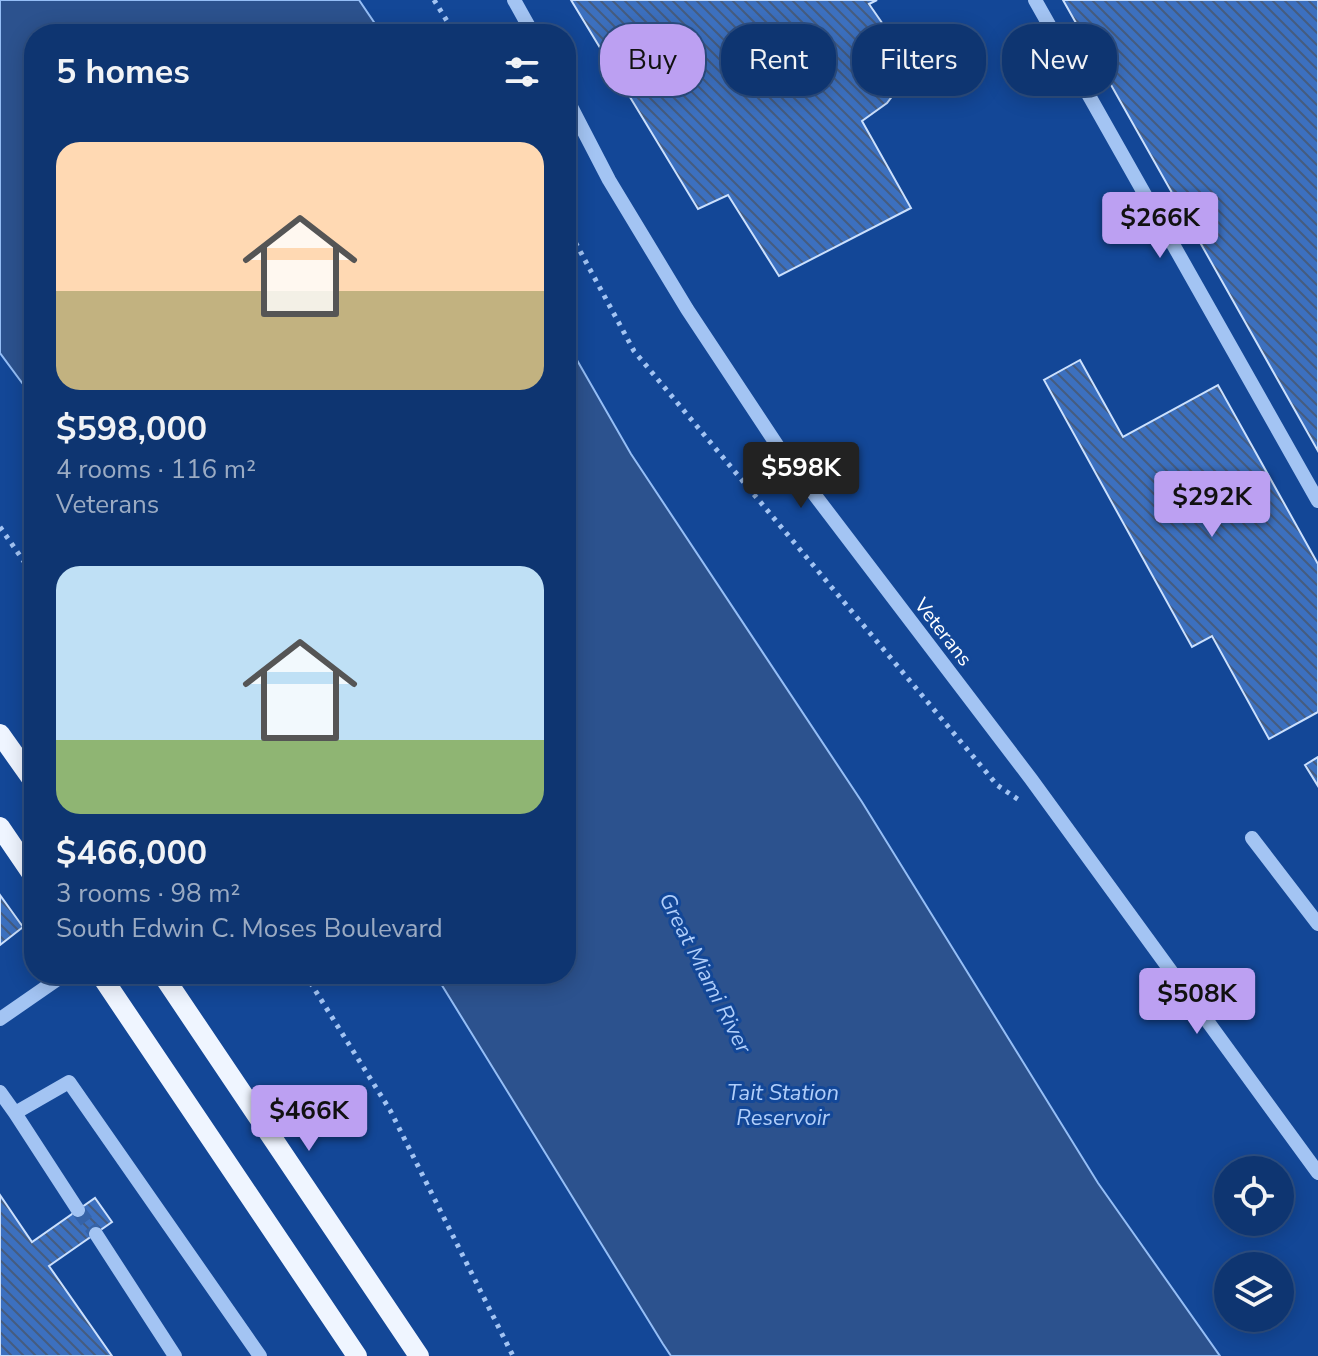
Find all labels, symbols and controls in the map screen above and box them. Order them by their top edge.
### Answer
chip: Buy [600,24,705,96]
chip: Rent [721,24,836,96]
chip: Filters [852,24,986,96]
chip: New [1002,24,1117,96]
text: 5 homes [56,49,190,95]
icon: filters [500,50,544,94]
pin: $266K [1104,192,1216,260]
icon: home [228,194,372,338]
text: $266K [1120,200,1200,235]
text: $598,000 [56,406,207,452]
pin: $598K [745,442,857,510]
text: $598K [761,450,841,485]
text: 4 rooms · 116 m² [56,452,256,487]
pin: $292K [1156,471,1268,539]
text: $292K [1172,479,1252,514]
text: Veterans [56,487,159,522]
street label: Veterans [907,592,978,672]
icon: home [228,618,372,762]
text: $466,000 [56,830,207,876]
text: 3 rooms · 98 m² [56,876,240,911]
water label: Great Miami River [652,888,759,1059]
text: South Edwin C. Moses Boulevard [56,911,443,946]
pin: $508K [1141,968,1253,1036]
text: $508K [1157,976,1237,1011]
water label: Tait Station Reservoir [727,1078,839,1133]
pin: $466K [253,1085,365,1153]
text: $466K [269,1093,349,1128]
map controls [1214,1156,1294,1332]
button: locate [1214,1156,1294,1236]
button: layers [1214,1252,1294,1332]

